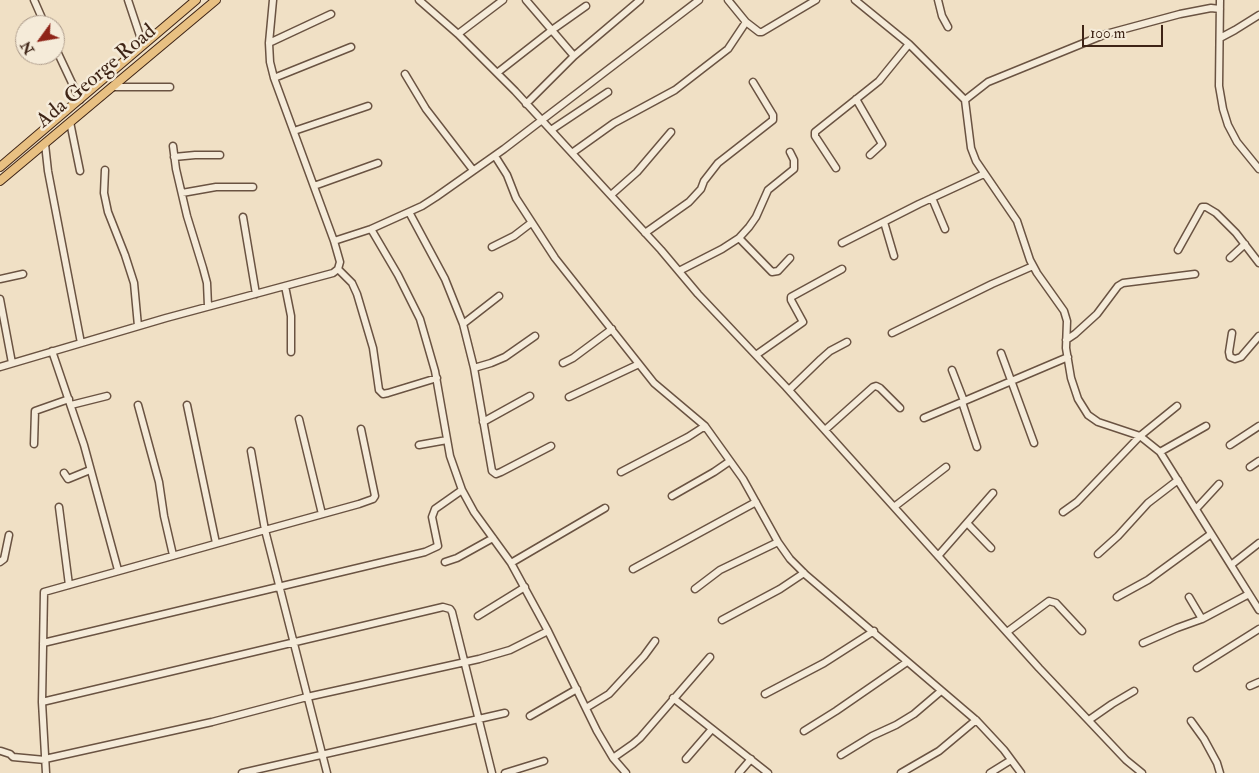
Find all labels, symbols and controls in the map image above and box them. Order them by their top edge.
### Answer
north arrow [15,15,65,65]
scale bar [1084,15,1165,47]
street label: Ada George Road [32,20,162,134]
text: 100 m [1090,24,1125,43]
text: N [17,38,38,58]

